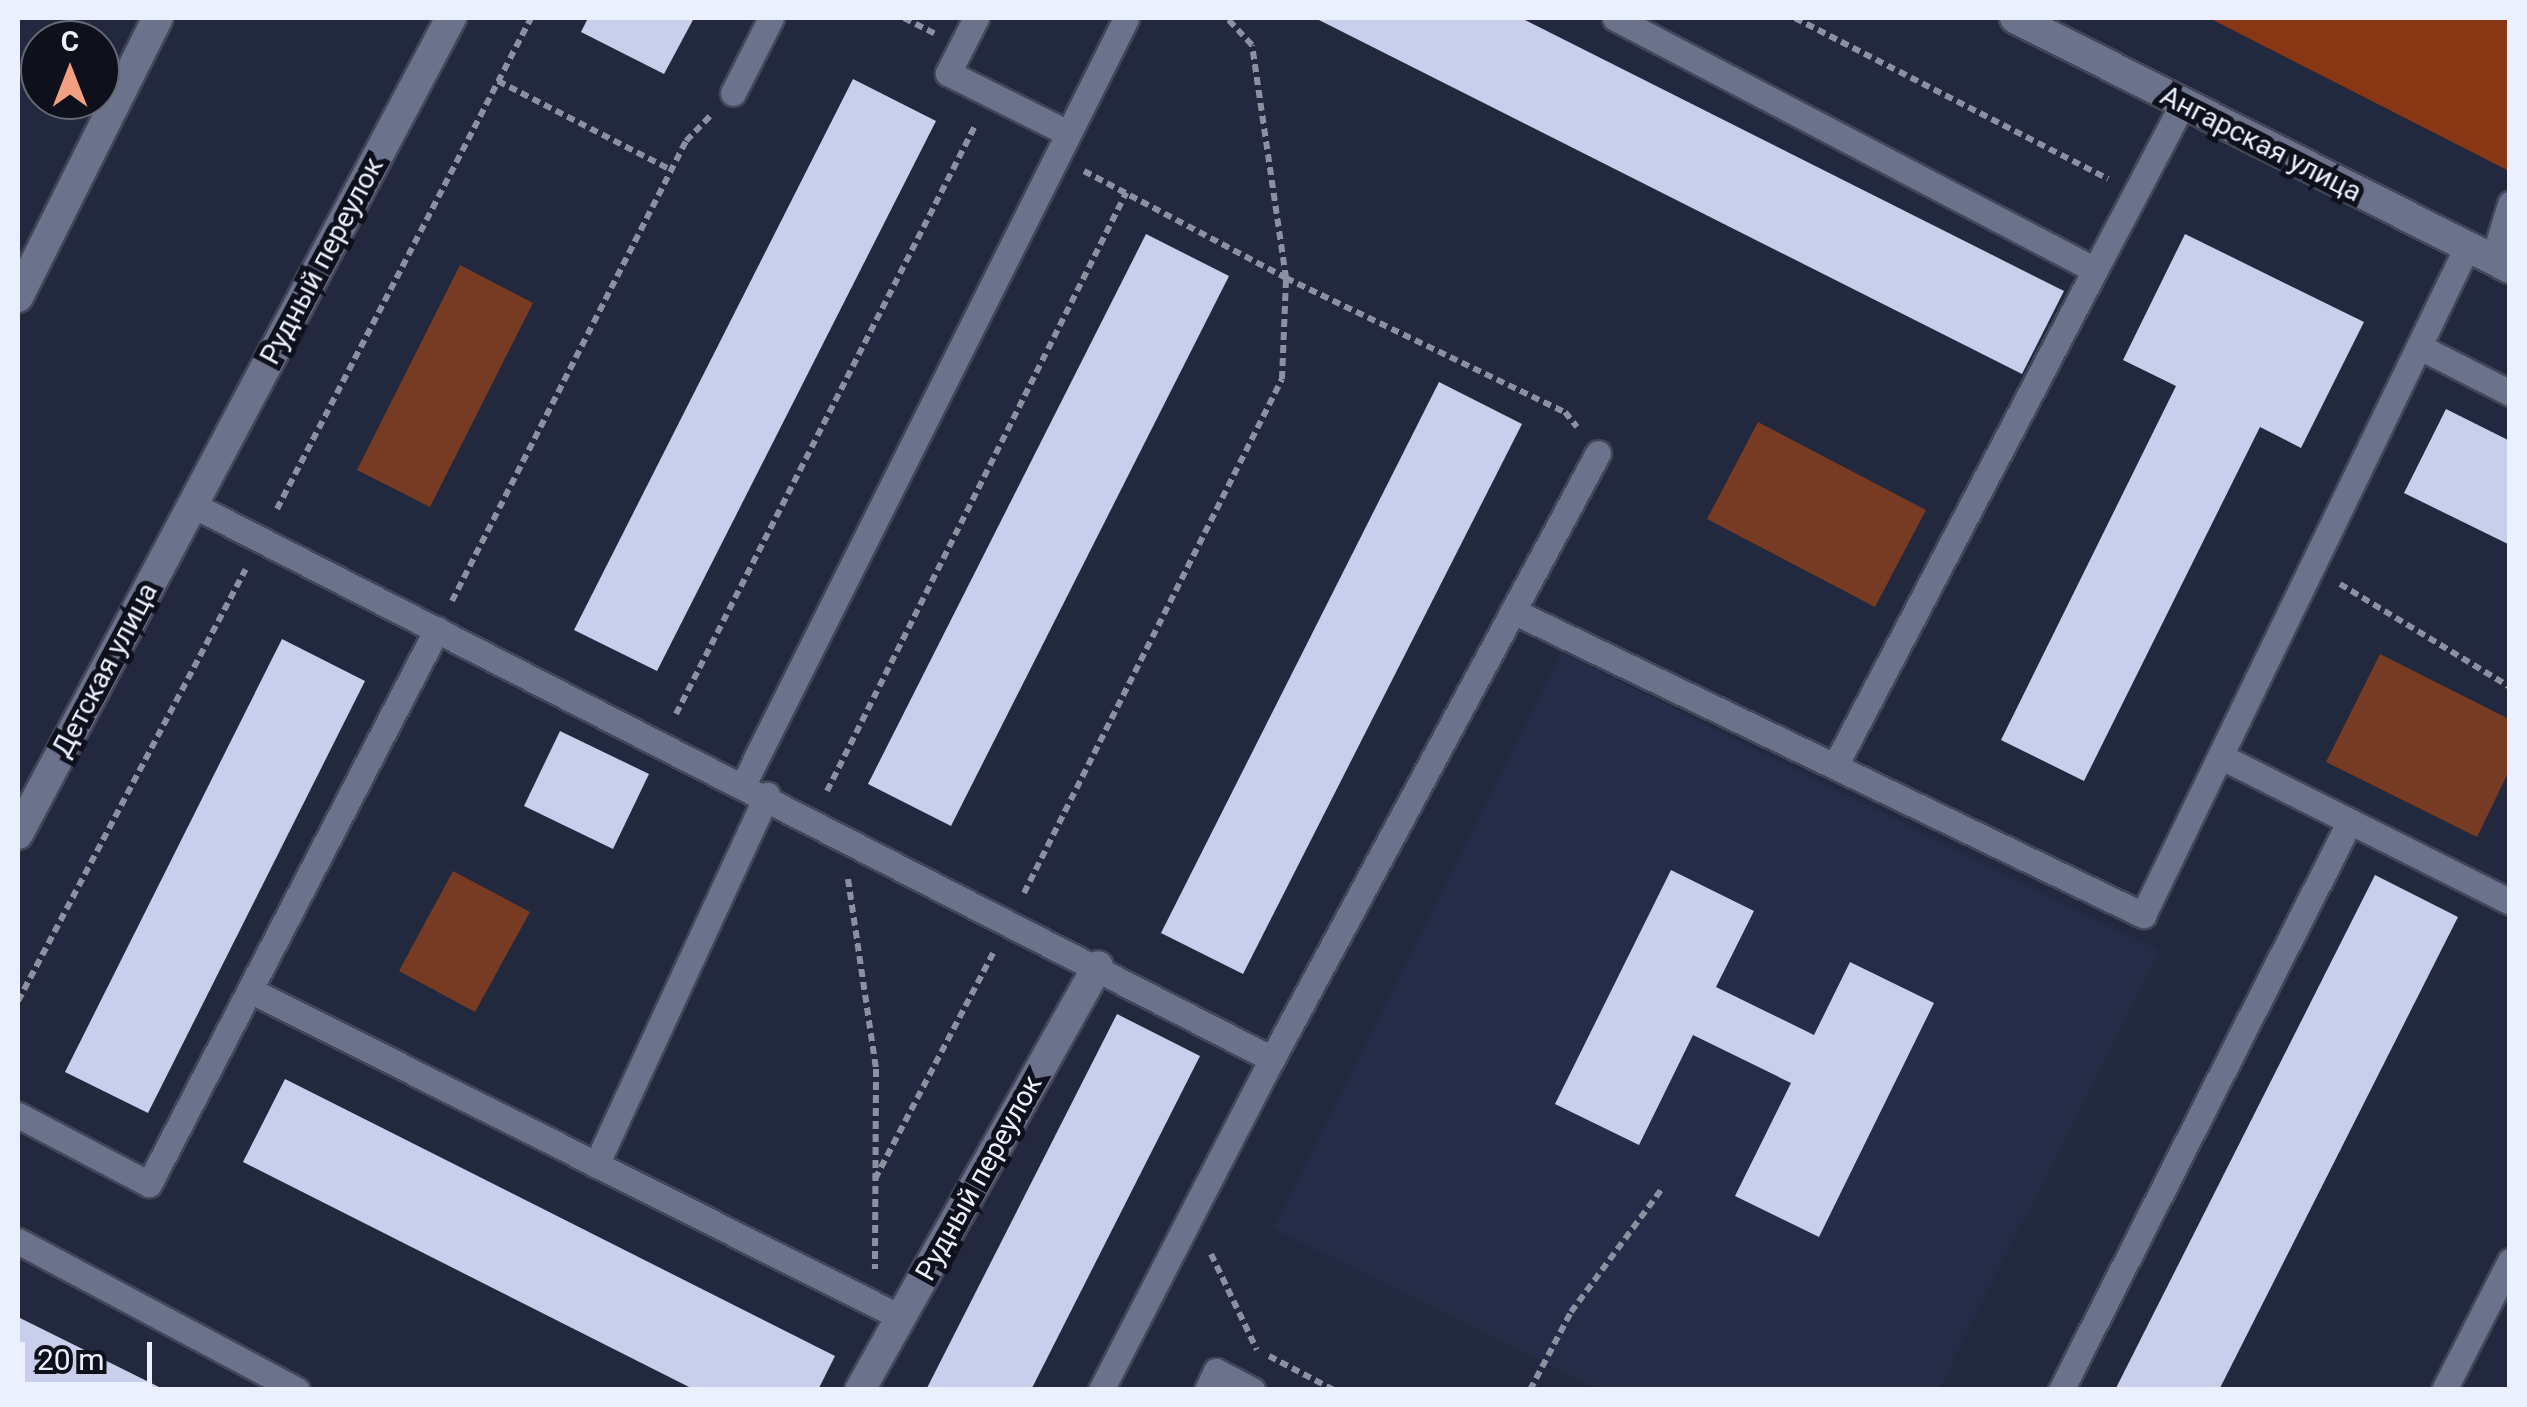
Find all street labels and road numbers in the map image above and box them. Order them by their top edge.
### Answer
street label: Ангарская улица [2155,79,2367,209]
street label: Рудный переулок [253,152,391,370]
street label: Детская улица [45,577,165,763]
street label: Рудный переулок [909,1069,1049,1287]

